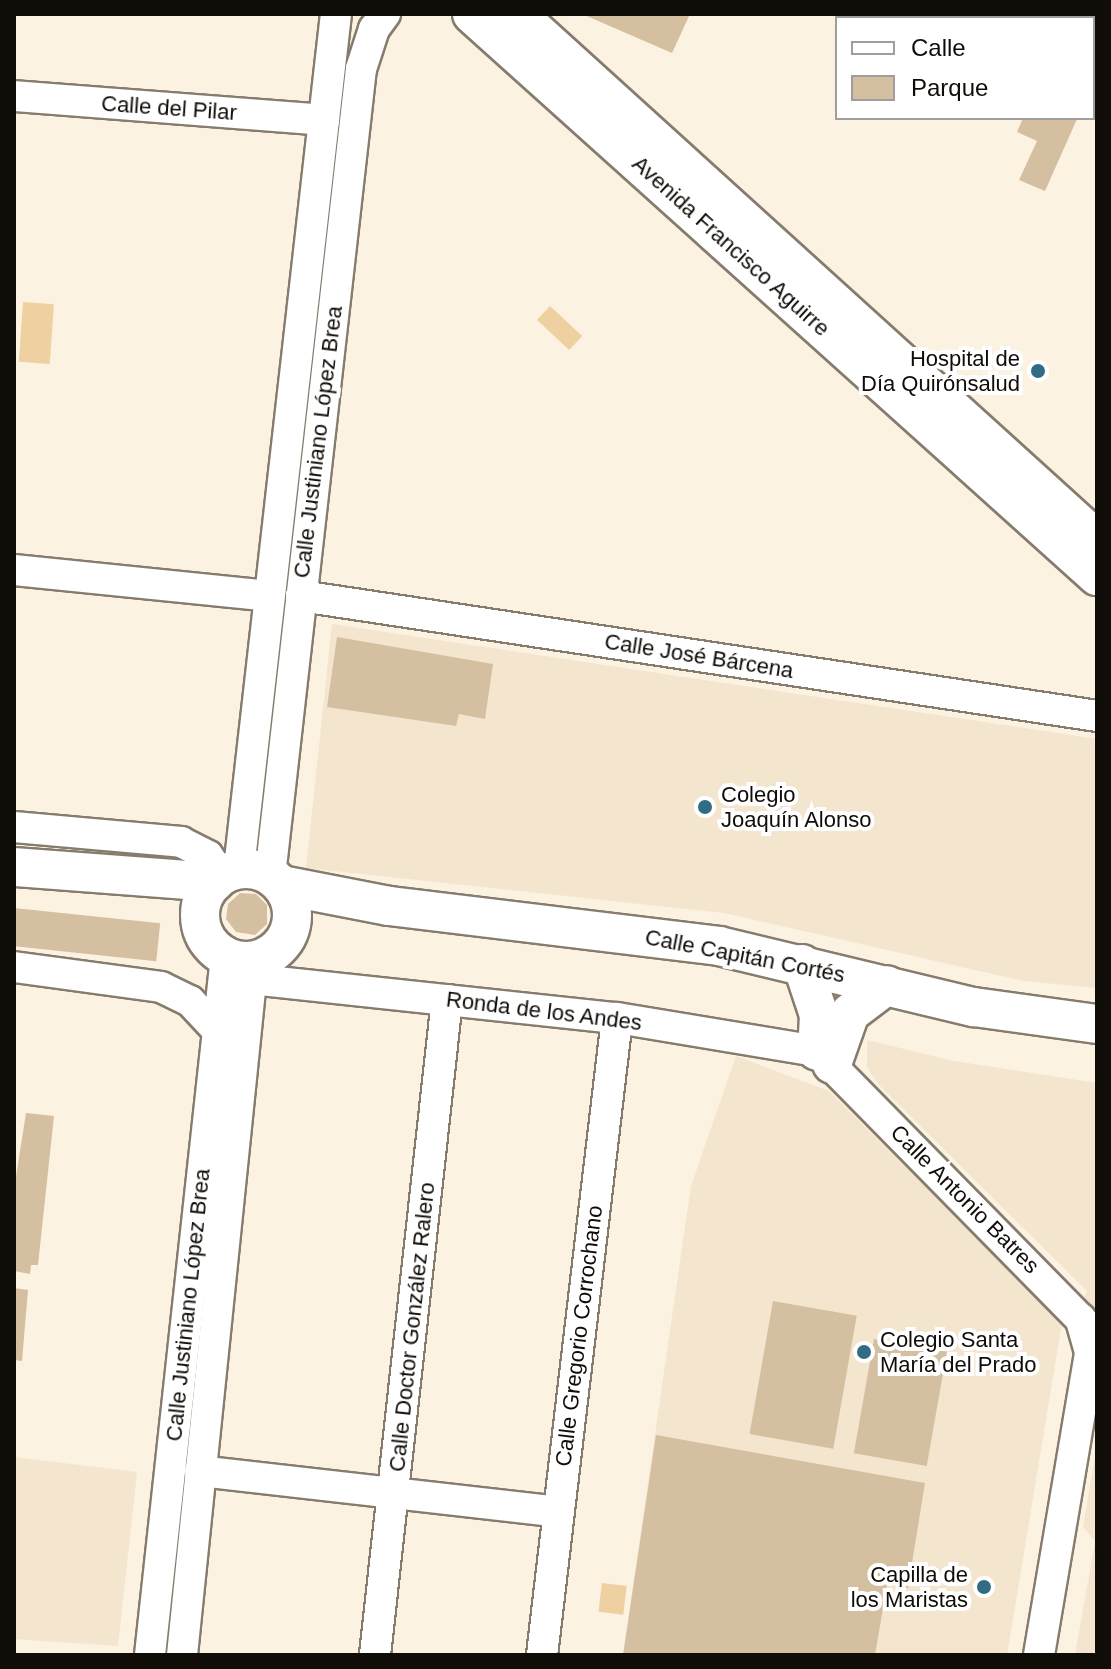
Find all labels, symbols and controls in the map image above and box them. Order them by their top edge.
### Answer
legend [835,16,1095,120]
text: Calle [911,34,966,61]
text: Parque [911,74,988,101]
street label: Calle del Pilar [100,90,238,126]
street label: Avenida Francisco Aguirre [626,150,836,342]
street label: Calle Justiniano López Brea [288,304,348,580]
place label: Hospital de Día Quirónsalud [861,345,1020,396]
marker: Hospital de Día Quirónsalud [1027,360,1049,382]
street label: Calle José Bárcena [603,628,795,684]
place label: Colegio Joaquín Alonso [721,781,873,832]
marker: Colegio Joaquín Alonso [696,798,714,816]
street label: Calle Capitán Cortés [643,924,847,988]
street label: Ronda de los Andes [444,986,644,1036]
street label: Calle Antonio Batres [885,1119,1045,1279]
street label: Calle Justiniano López Brea [161,1167,215,1443]
street label: Calle Doctor González Ralero [384,1181,440,1473]
street label: Calle Gregorio Corrochano [550,1204,608,1468]
place label: Colegio Santa María del Prado [880,1326,1037,1378]
marker: Colegio Santa María del Prado [855,1343,873,1361]
place label: Capilla de los Maristas [851,1561,968,1612]
marker: Capilla de los Maristas [975,1578,993,1596]

